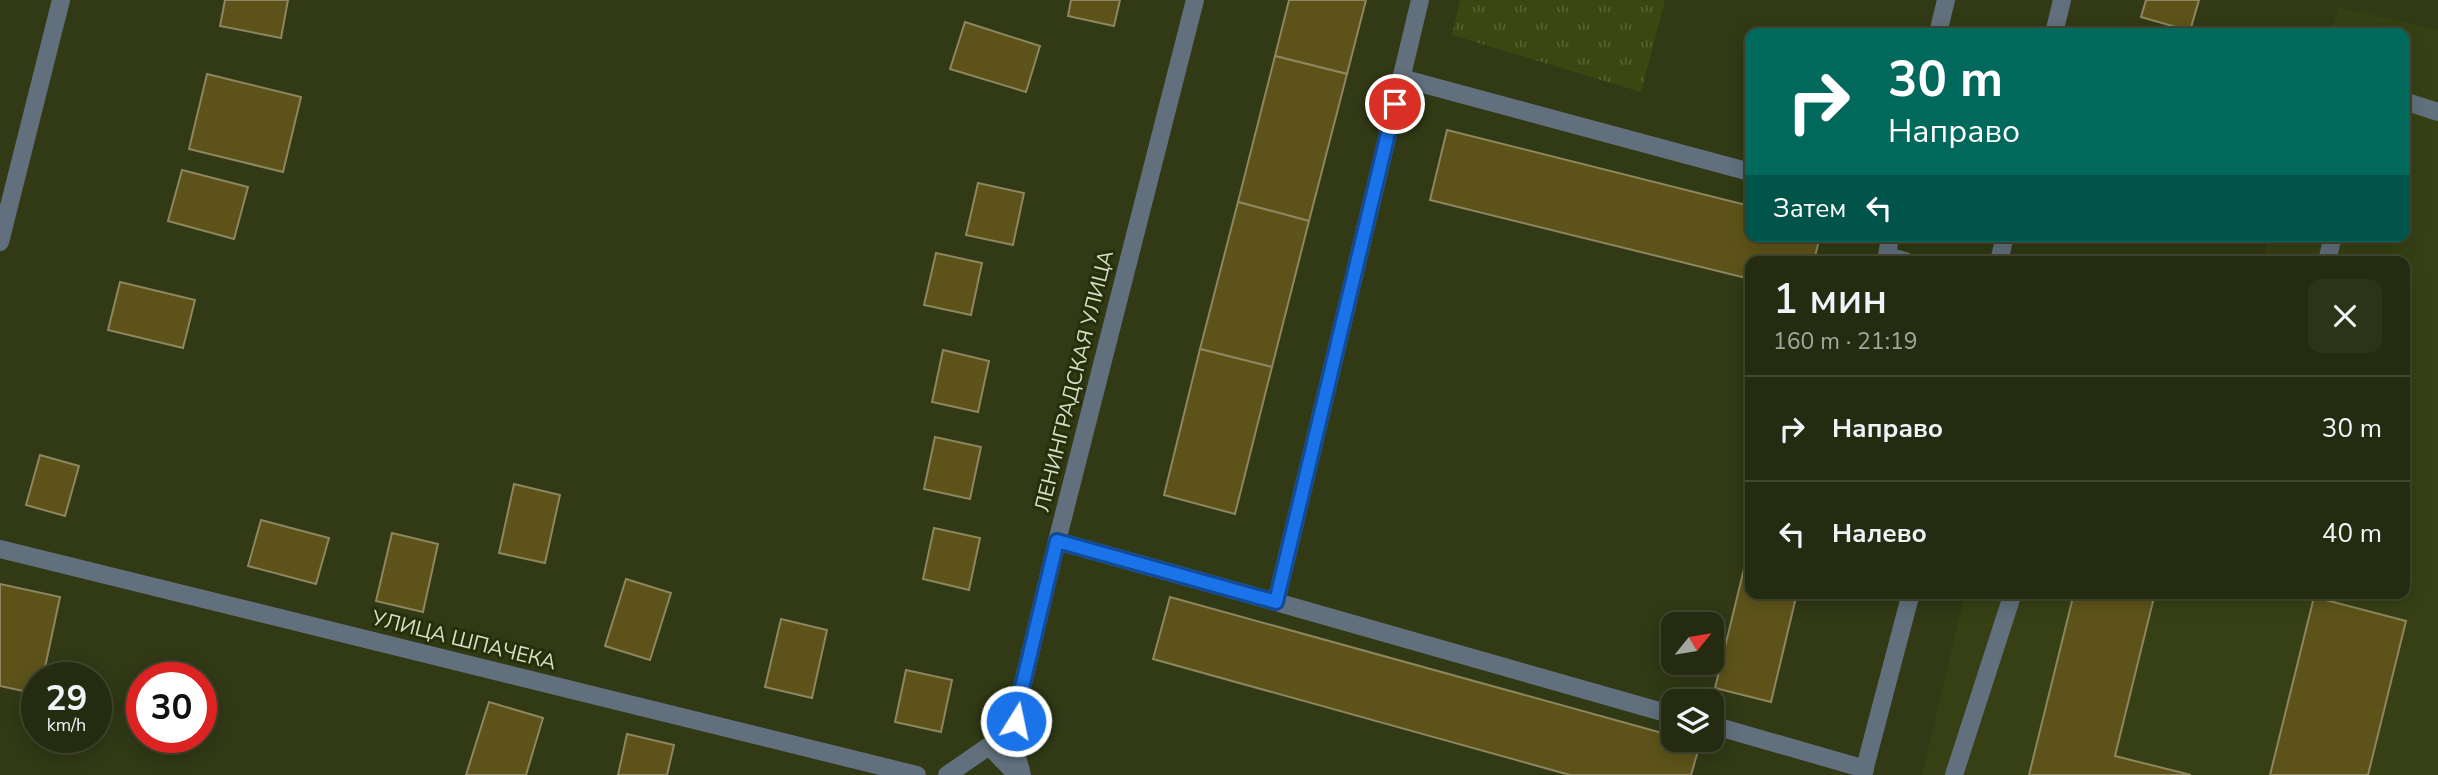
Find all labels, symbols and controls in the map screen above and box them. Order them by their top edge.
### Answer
text: 30 m [1888,46,2003,113]
icon: right [1773,56,1864,147]
pin [1365,74,1425,134]
icon: arrive [1376,85,1414,123]
text: Направо [1888,110,2020,153]
icon: left [1860,189,1898,227]
text: Затем [1773,191,1846,226]
street label: ЛЕНИНГРАДСКАЯ УЛИЦА [1028,247,1120,515]
text: 1 мин [1773,271,1887,328]
button: close [2308,279,2382,353]
text: 160 m · 21:19 [1773,326,1918,357]
icon: right [1773,410,1811,448]
text: Направо [1832,411,1943,446]
text: 30 m [2322,411,2382,446]
icon: left [1773,515,1811,553]
text: Налево [1832,516,1927,551]
text: 40 m [2322,516,2382,551]
street label: УЛИЦА ШПАЧЕКА [368,603,559,676]
north arrow [1661,612,1724,676]
map controls [1661,612,1724,752]
speed limit sign: 30 [126,662,217,753]
text: 29 [45,675,88,722]
position arrow [979,684,1053,758]
button: layers [1661,689,1724,752]
text: km/h [47,713,86,737]

